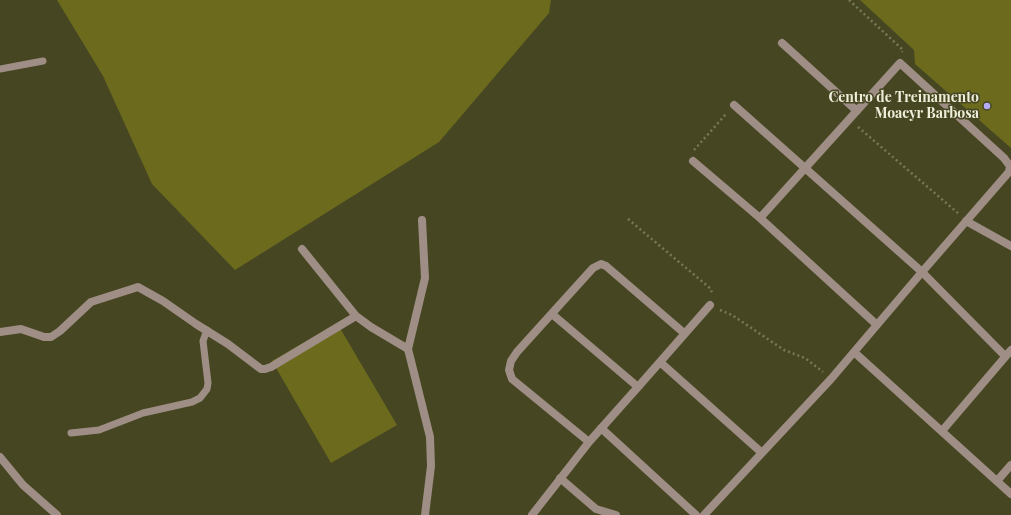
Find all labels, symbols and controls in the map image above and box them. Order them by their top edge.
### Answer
place label: Centro de Treinamento Moacyr Barbosa [828,90,979,122]
marker: Centro de Treinamento Moacyr Barbosa [982,101,992,111]

